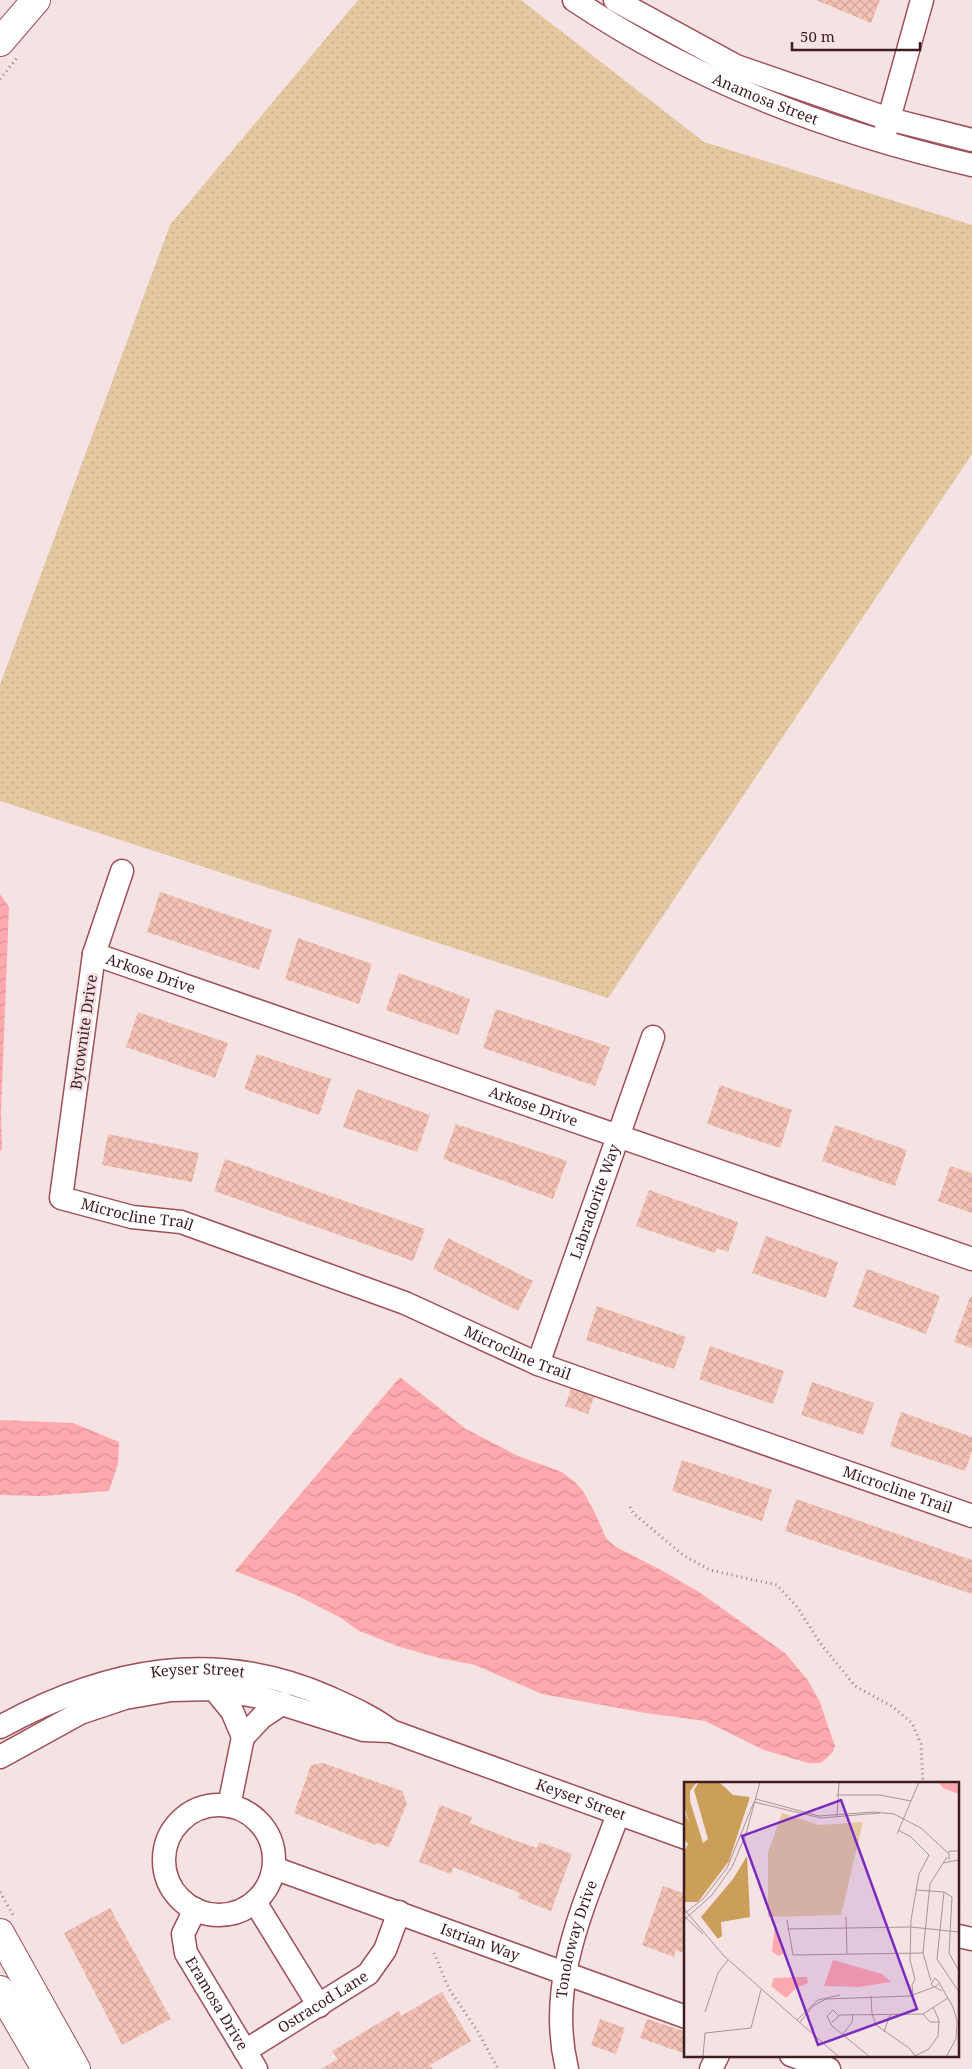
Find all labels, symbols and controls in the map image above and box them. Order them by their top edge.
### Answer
scale bar [792,20,920,52]
text: 50 m [800,26,835,46]
street label: Anamosa Street [710,68,821,129]
street label: Arkose Drive [104,948,198,997]
street label: Bytownite Drive [65,973,101,1091]
street label: Arkose Drive [486,1081,581,1130]
street label: Labradorite Way [565,1141,624,1262]
street label: Microcline Trail [79,1193,197,1235]
street label: Microcline Trail [461,1321,574,1384]
street label: Microcline Trail [841,1461,955,1517]
street label: Keyser Street [149,1658,246,1682]
street label: Keyser Street [533,1773,629,1824]
inset map [684,1782,960,2056]
street label: Tonoloway Drive [551,1877,601,1999]
street label: Istrian Way [438,1918,523,1965]
street label: Eramosa Drive [181,1952,253,2054]
street label: Ostracod Lane [273,1966,371,2037]

